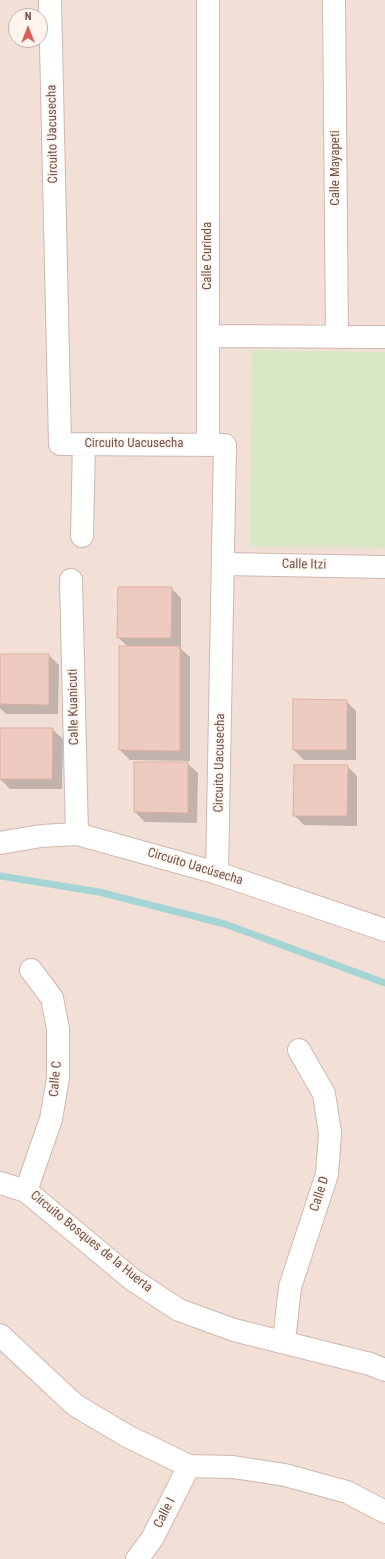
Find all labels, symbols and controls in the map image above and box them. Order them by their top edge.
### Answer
north arrow [8,8,48,48]
text: N [25,10,31,23]
street label: Circuito Uacusecha [44,84,62,184]
street label: Calle Mayapeti [328,130,344,206]
street label: Calle Curinda [200,222,216,290]
street label: Circuito Uacusecha [84,436,184,452]
street label: Calle Itzi [282,557,326,573]
street label: Calle Kuanicuti [66,669,82,745]
street label: Circuito Uacusecha [211,713,229,813]
street label: Circuito Uacúsecha [145,845,245,889]
street label: Calle C [47,1060,65,1098]
street label: Calle D [307,1174,333,1214]
street label: Circuito Bosques de la Huerta [27,1188,155,1296]
street label: Calle I [151,1495,179,1531]

